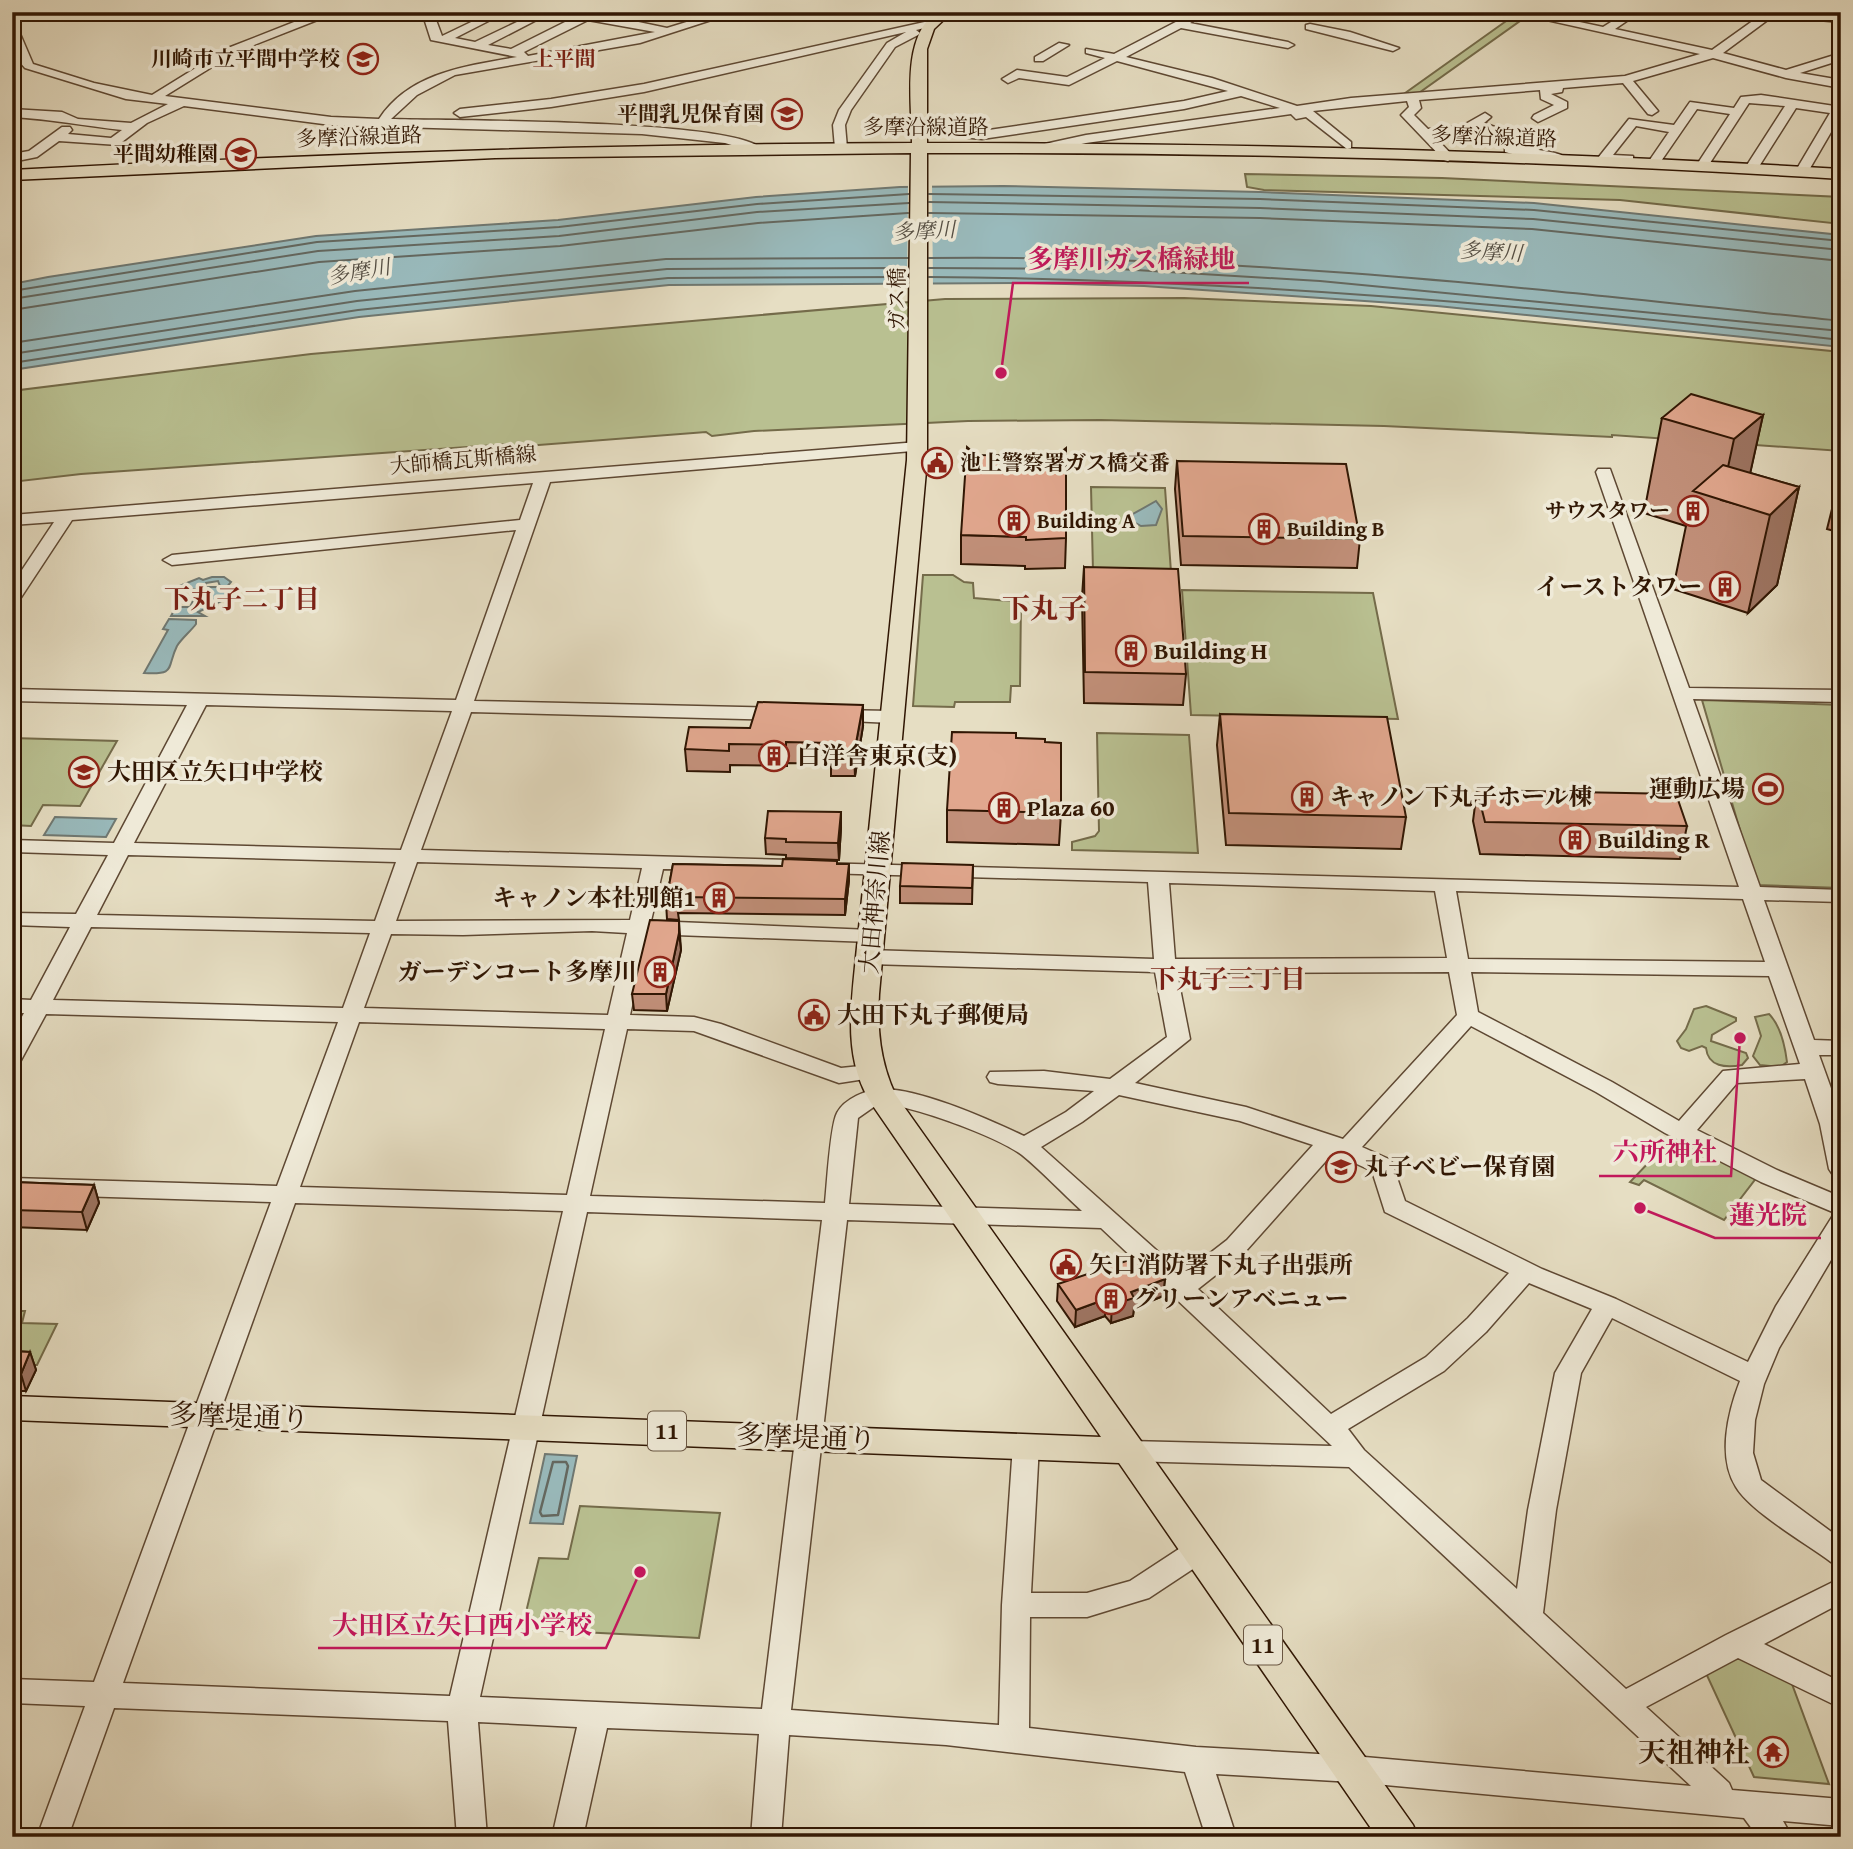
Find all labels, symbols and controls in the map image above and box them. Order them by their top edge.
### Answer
school or university icon: 川崎市立平間中学校 [346,42,380,76]
place label: 川崎市立平間中学校 [151,43,340,74]
district label: 上平間 [533,43,596,74]
school or university icon: 平間乳児保育園 [770,97,804,131]
place label: 平間乳児保育園 [617,98,764,129]
street label: 多摩沿線道路 [863,111,989,142]
street label: 多摩沿線道路 [295,119,422,154]
street label: 多摩沿線道路 [1431,119,1558,154]
school or university icon: 平間幼稚園 [224,137,258,171]
place label: 平間幼稚園 [113,138,218,169]
water label: 多摩川 [892,213,958,248]
water label: 多摩川 [1459,234,1525,269]
callout: 多摩川ガス橋緑地 [1013,236,1249,283]
text: 多摩川ガス橋緑地 [1027,239,1235,278]
water label: 多摩川 [325,250,395,292]
street label: ガス橋 [881,268,912,331]
street label: 大師橋瓦斯橋線 [388,438,538,481]
public building icon: 池上警察署ガス橋交番 [920,446,954,480]
place label: 池上警察署ガス橋交番 [960,447,1170,478]
building icon: サウスタワー [1676,494,1710,528]
place label: サウスタワー [1545,495,1670,526]
building icon: Building A [997,504,1031,538]
place label: Building A [1037,505,1136,536]
building icon: Building B [1247,512,1281,546]
place label: Building B [1287,513,1385,544]
place label: イーストタワー [1535,569,1702,604]
building icon: イーストタワー [1708,570,1742,604]
district label: 下丸子二丁目 [164,579,320,618]
district label: 下丸子 [1002,587,1086,628]
place label: Building H [1154,633,1267,668]
building icon: Building H [1114,634,1148,668]
place label: 白洋舎東京(支) [797,738,957,773]
building icon: 白洋舎東京(支) [757,739,791,773]
place label: 大田区立矢口中学校 [107,754,323,789]
school or university icon: 大田区立矢口中学校 [67,755,101,789]
place label: 運動広場 [1649,771,1745,806]
sports icon: 運動広場 [1751,772,1785,806]
place label: キャノン下丸子ホール棟 [1330,779,1593,814]
building icon: キャノン下丸子ホール棟 [1290,780,1324,814]
place label: Plaza 60 [1027,790,1115,825]
building icon: Plaza 60 [987,791,1021,825]
place label: Building R [1598,822,1710,857]
building icon: Building R [1558,823,1592,857]
street label: 大田神奈川線 [851,829,898,975]
place label: キャノン本社別館1 [493,880,696,915]
building icon: キャノン本社別館1 [702,881,736,915]
place label: ガーデンコート多摩川 [397,954,637,989]
building icon: ガーデンコート多摩川 [643,955,677,989]
district label: 下丸子三丁目 [1150,959,1306,998]
place label: 大田下丸子郵便局 [837,997,1029,1032]
public building icon: 大田下丸子郵便局 [797,998,831,1032]
callout: 六所神社 [1599,1129,1731,1176]
text: 六所神社 [1613,1132,1717,1171]
place label: 丸子ベビー保育園 [1364,1149,1555,1184]
school or university icon: 丸子ベビー保育園 [1324,1150,1358,1184]
callout: 蓮光院 [1715,1191,1821,1238]
text: 蓮光院 [1729,1195,1807,1234]
place label: 矢口消防署下丸子出張所 [1089,1247,1353,1282]
public building icon: 矢口消防署下丸子出張所 [1049,1248,1083,1282]
place label: グリーンアベニュー [1134,1281,1349,1316]
building icon: グリーンアベニュー [1094,1282,1128,1316]
street label: 多摩堤通り [168,1393,310,1438]
road number: 11 [648,1412,686,1450]
street label: 多摩堤通り [735,1414,877,1459]
callout: 大田区立矢口西小学校 [318,1601,606,1648]
text: 大田区立矢口西小学校 [332,1605,592,1644]
road number: 11 [1244,1626,1282,1664]
place label: 天祖神社 [1638,1731,1750,1772]
temple icon: 天祖神社 [1756,1735,1790,1769]

